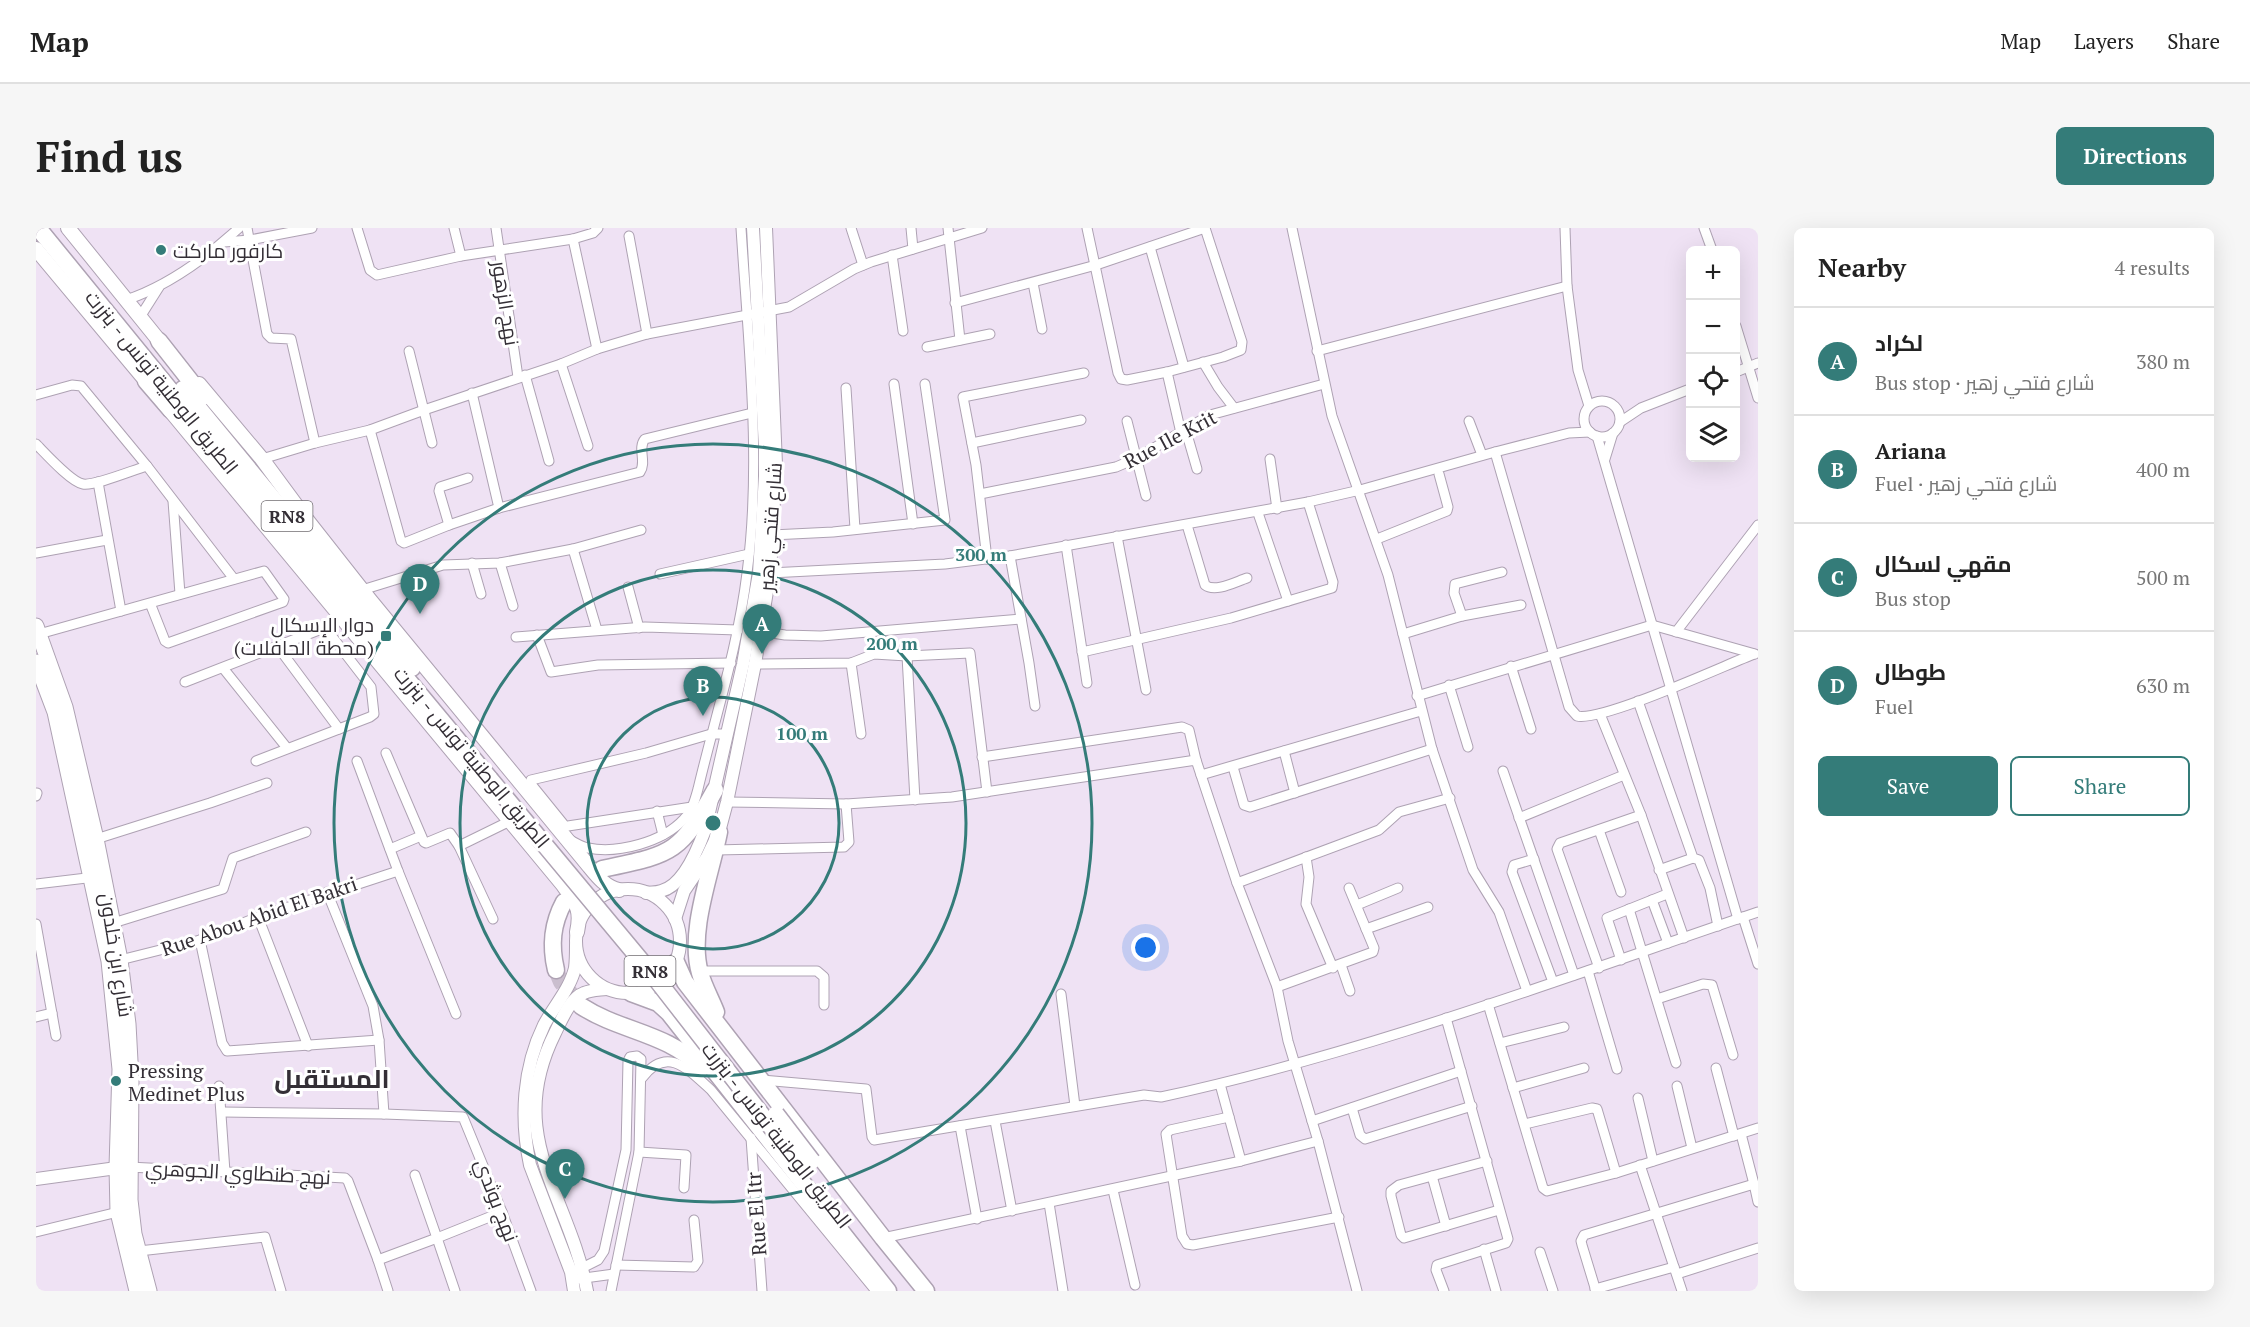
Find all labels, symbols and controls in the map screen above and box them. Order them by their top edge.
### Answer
text: Map [30,23,89,60]
text: Map [2000,27,2041,55]
text: Layers [2074,27,2134,55]
text: Share [2167,27,2220,55]
button: Directions [2056,127,2214,185]
text: Find us [36,128,183,184]
place label: كارفور ماركت [173,237,283,264]
marker: كارفور ماركت [154,243,168,257]
map controls [1686,246,1740,462]
button: + [1686,246,1740,300]
text: Nearby [1818,250,1906,284]
text: 4 results [2115,254,2190,281]
street label: نهج الزهور [485,258,526,348]
street label: الطريق الوطنية تونس - بنزرت [79,284,245,480]
button: − [1686,300,1740,354]
text: لكراد [1875,328,1923,357]
text: A [1830,348,1845,375]
text: 380 m [2136,348,2190,375]
button: locate [1686,354,1740,408]
text: Bus stop · شارع فتحي زهير [1875,369,2095,396]
street label: Rue Ile Krit [1119,403,1222,475]
button: layers [1686,408,1740,462]
text: Ariana [1875,436,1947,465]
text: B [1831,456,1844,483]
text: 400 m [2136,456,2190,483]
street label: شارع فتحي زهير [752,462,791,594]
text: Fuel · شارع فتحي زهير [1875,470,2057,497]
road number: RN8 [262,501,312,531]
text: 300 m [955,542,1007,566]
text: مقهي لسكال [1875,549,2012,578]
pin: D [400,564,440,614]
text: C [1831,564,1844,591]
text: 500 m [2136,564,2190,591]
text: Bus stop [1875,585,1951,612]
pin: A [742,604,782,654]
place label: دوار الإسكال (محطة الحافلات) [234,611,374,661]
marker: دوار الإسكال (محطة الحافلات) [379,629,393,643]
text: 200 m [866,631,918,655]
text: طوطال [1875,657,1946,686]
street label: الطريق الوطنية تونس - بنزرت [388,661,556,853]
pin: B [684,666,722,716]
text: D [1830,672,1845,699]
text: 630 m [2136,672,2190,699]
text: Fuel [1875,693,1913,720]
text: 100 m [776,721,828,745]
button: Save [1818,756,1998,816]
button: Share [2010,756,2190,816]
centre of rings [703,813,723,833]
street label: Rue Abou Abid El Bakri [157,870,361,962]
street label: شارع ابن خلدون [93,891,140,1019]
your location [1131,933,1160,962]
road number: RN8 [624,956,676,986]
street label: الطريق الوطنية تونس - بنزرت [696,1036,858,1234]
place label: Pressing Medinet Plus [128,1057,245,1107]
district label: المستقبل [274,1061,390,1095]
marker: Pressing Medinet Plus [109,1074,123,1088]
pin: C [546,1150,584,1199]
street label: نهج طنطاوي الجوهري [144,1154,331,1193]
street label: نهج بوثدي [466,1155,525,1246]
street label: Rue El Itr [740,1171,772,1257]

